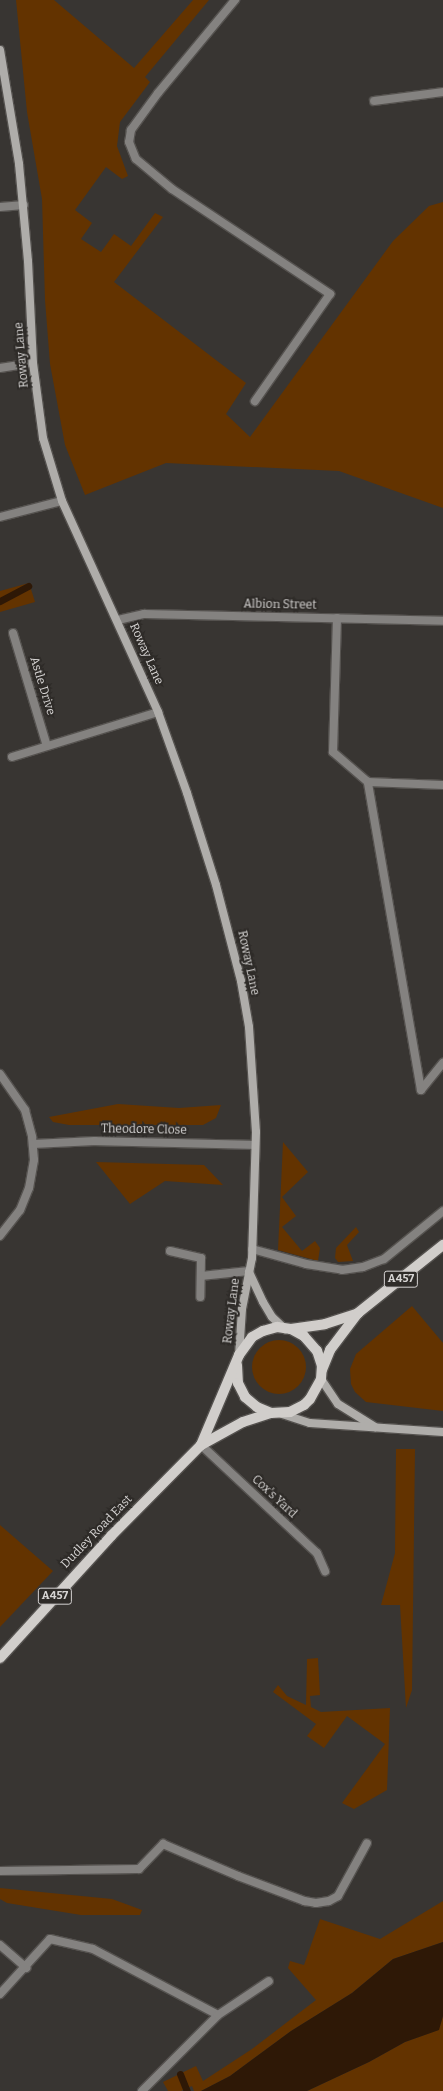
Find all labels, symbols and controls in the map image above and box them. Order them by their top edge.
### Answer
street label: Roway Lane [12,322,32,388]
street label: Albion Street [243,597,317,613]
street label: Roway Lane [126,621,166,687]
street label: Astle Drive [26,655,58,717]
street label: Roway Lane [234,929,262,997]
street label: Theodore Close [101,1122,187,1138]
road number: A457 [383,1270,419,1288]
street label: Roway Lane [221,1277,243,1345]
street label: Cox's Yard [249,1473,299,1521]
street label: Dudley Road East [58,1492,136,1572]
road number: A457 [37,1587,73,1605]

